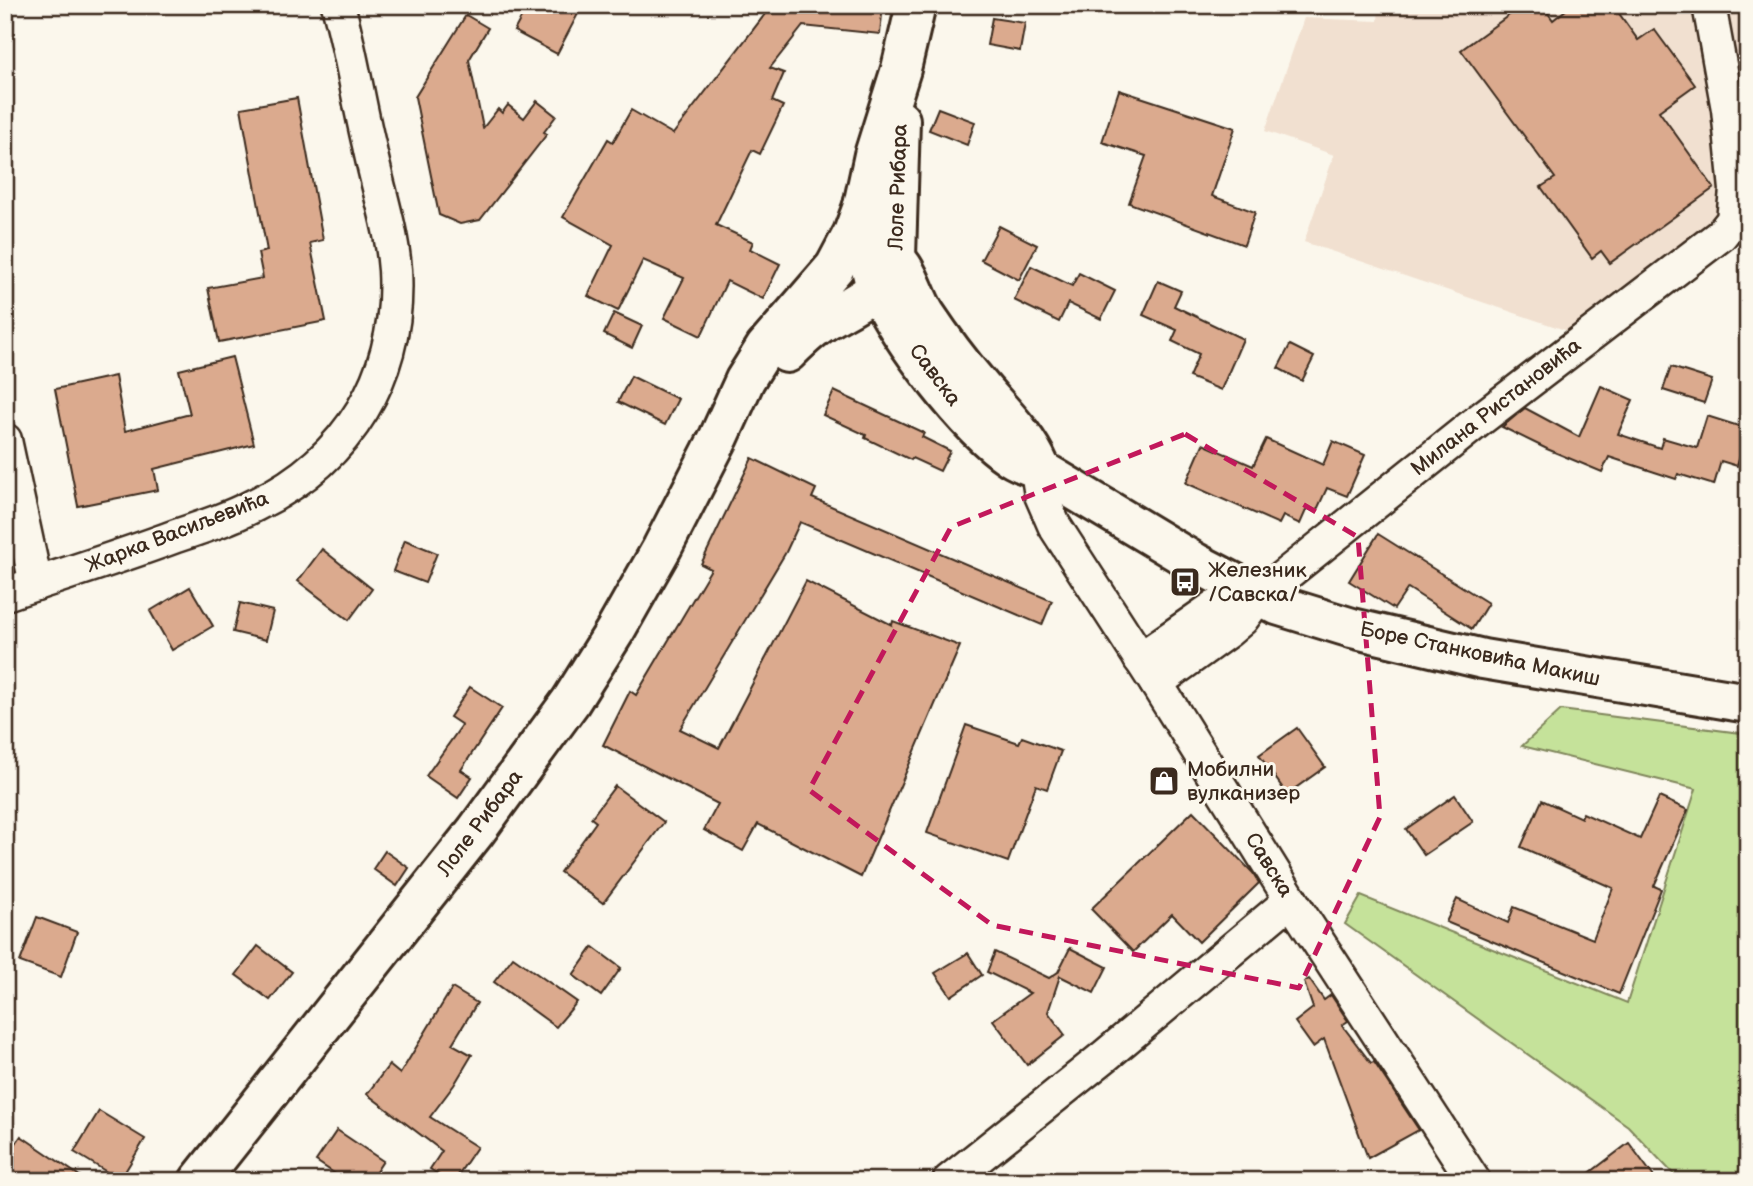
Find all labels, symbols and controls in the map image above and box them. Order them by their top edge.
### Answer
street label: Лоле Рибара [883,123,913,252]
street label: Милана Ристановића [1406,332,1587,481]
street label: Савска [904,339,967,411]
street label: Жарка Васиљевића [82,485,272,578]
place label: Железник /Савска/ [1208,558,1307,607]
bus stop icon: Железник /Савска/ [1168,565,1202,599]
street label: Боре Станковића Макиш [1358,616,1602,692]
place label: Мобилни вулканизер [1187,757,1300,806]
street label: Лоле Рибара [431,764,528,882]
shop icon: Мобилни вулканизер [1147,764,1181,798]
street label: Савска [1240,828,1299,902]

